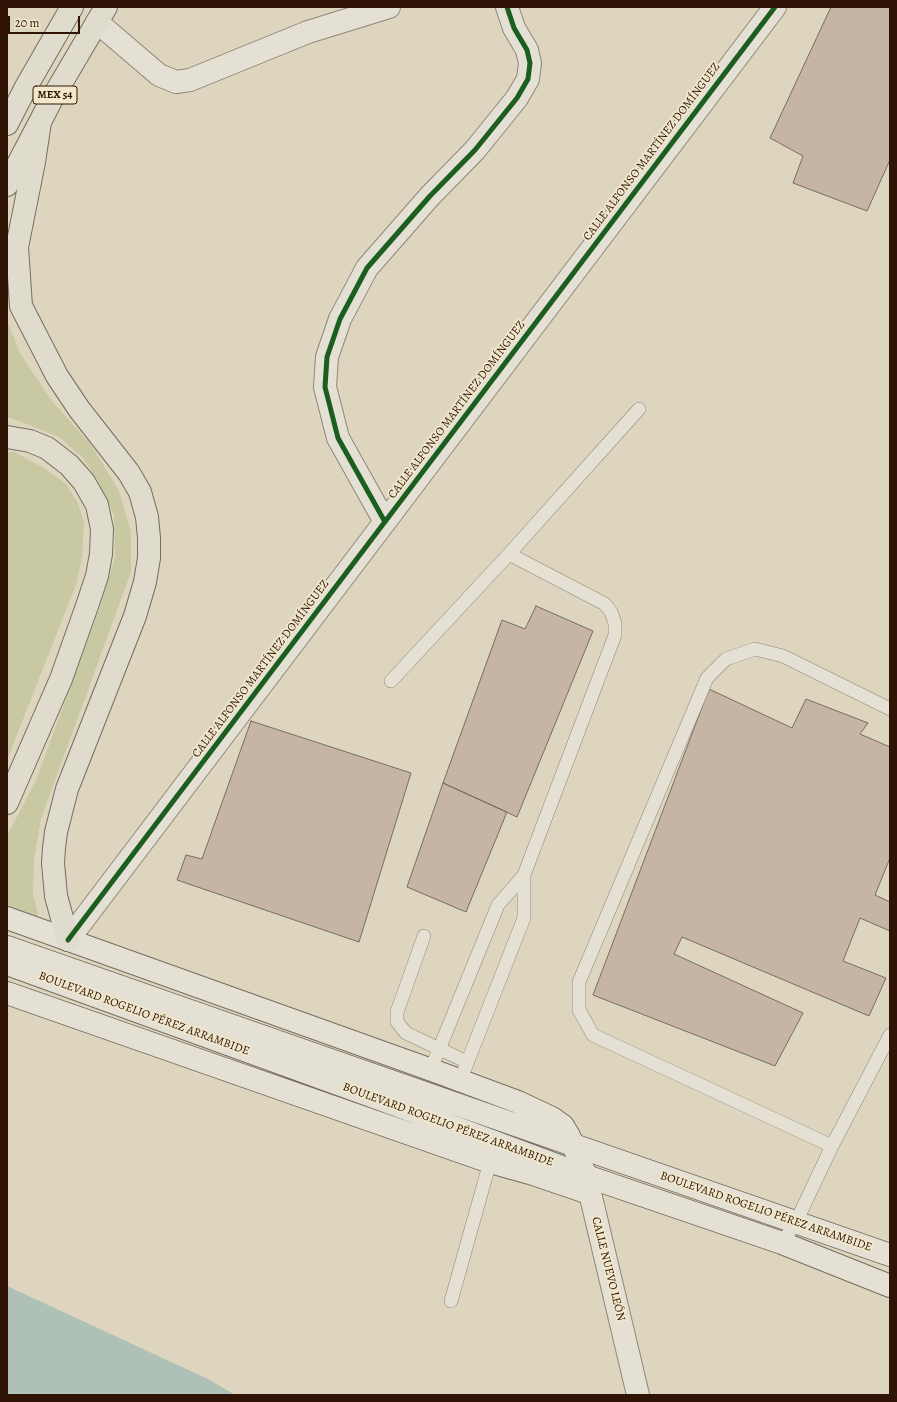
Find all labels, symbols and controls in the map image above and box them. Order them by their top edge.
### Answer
scale bar [10,8,82,34]
text: 20 m [15,15,39,31]
street label: CALLE ALFONSO MARTÍNEZ DOMÍNGUEZ [580,60,724,244]
road number: MEX 54 [33,86,77,104]
street label: CALLE ALFONSO MARTÍNEZ DOMÍNGUEZ [385,318,529,502]
street label: CALLE ALFONSO MARTÍNEZ DOMÍNGUEZ [189,577,333,761]
street label: BOULEVARD ROGELIO PÉREZ ARRAMBIDE [37,969,251,1059]
street label: BOULEVARD ROGELIO PÉREZ ARRAMBIDE [341,1080,555,1170]
street label: BOULEVARD ROGELIO PÉREZ ARRAMBIDE [658,1169,874,1255]
street label: CALLE NUEVO LEÓN [588,1215,628,1323]

